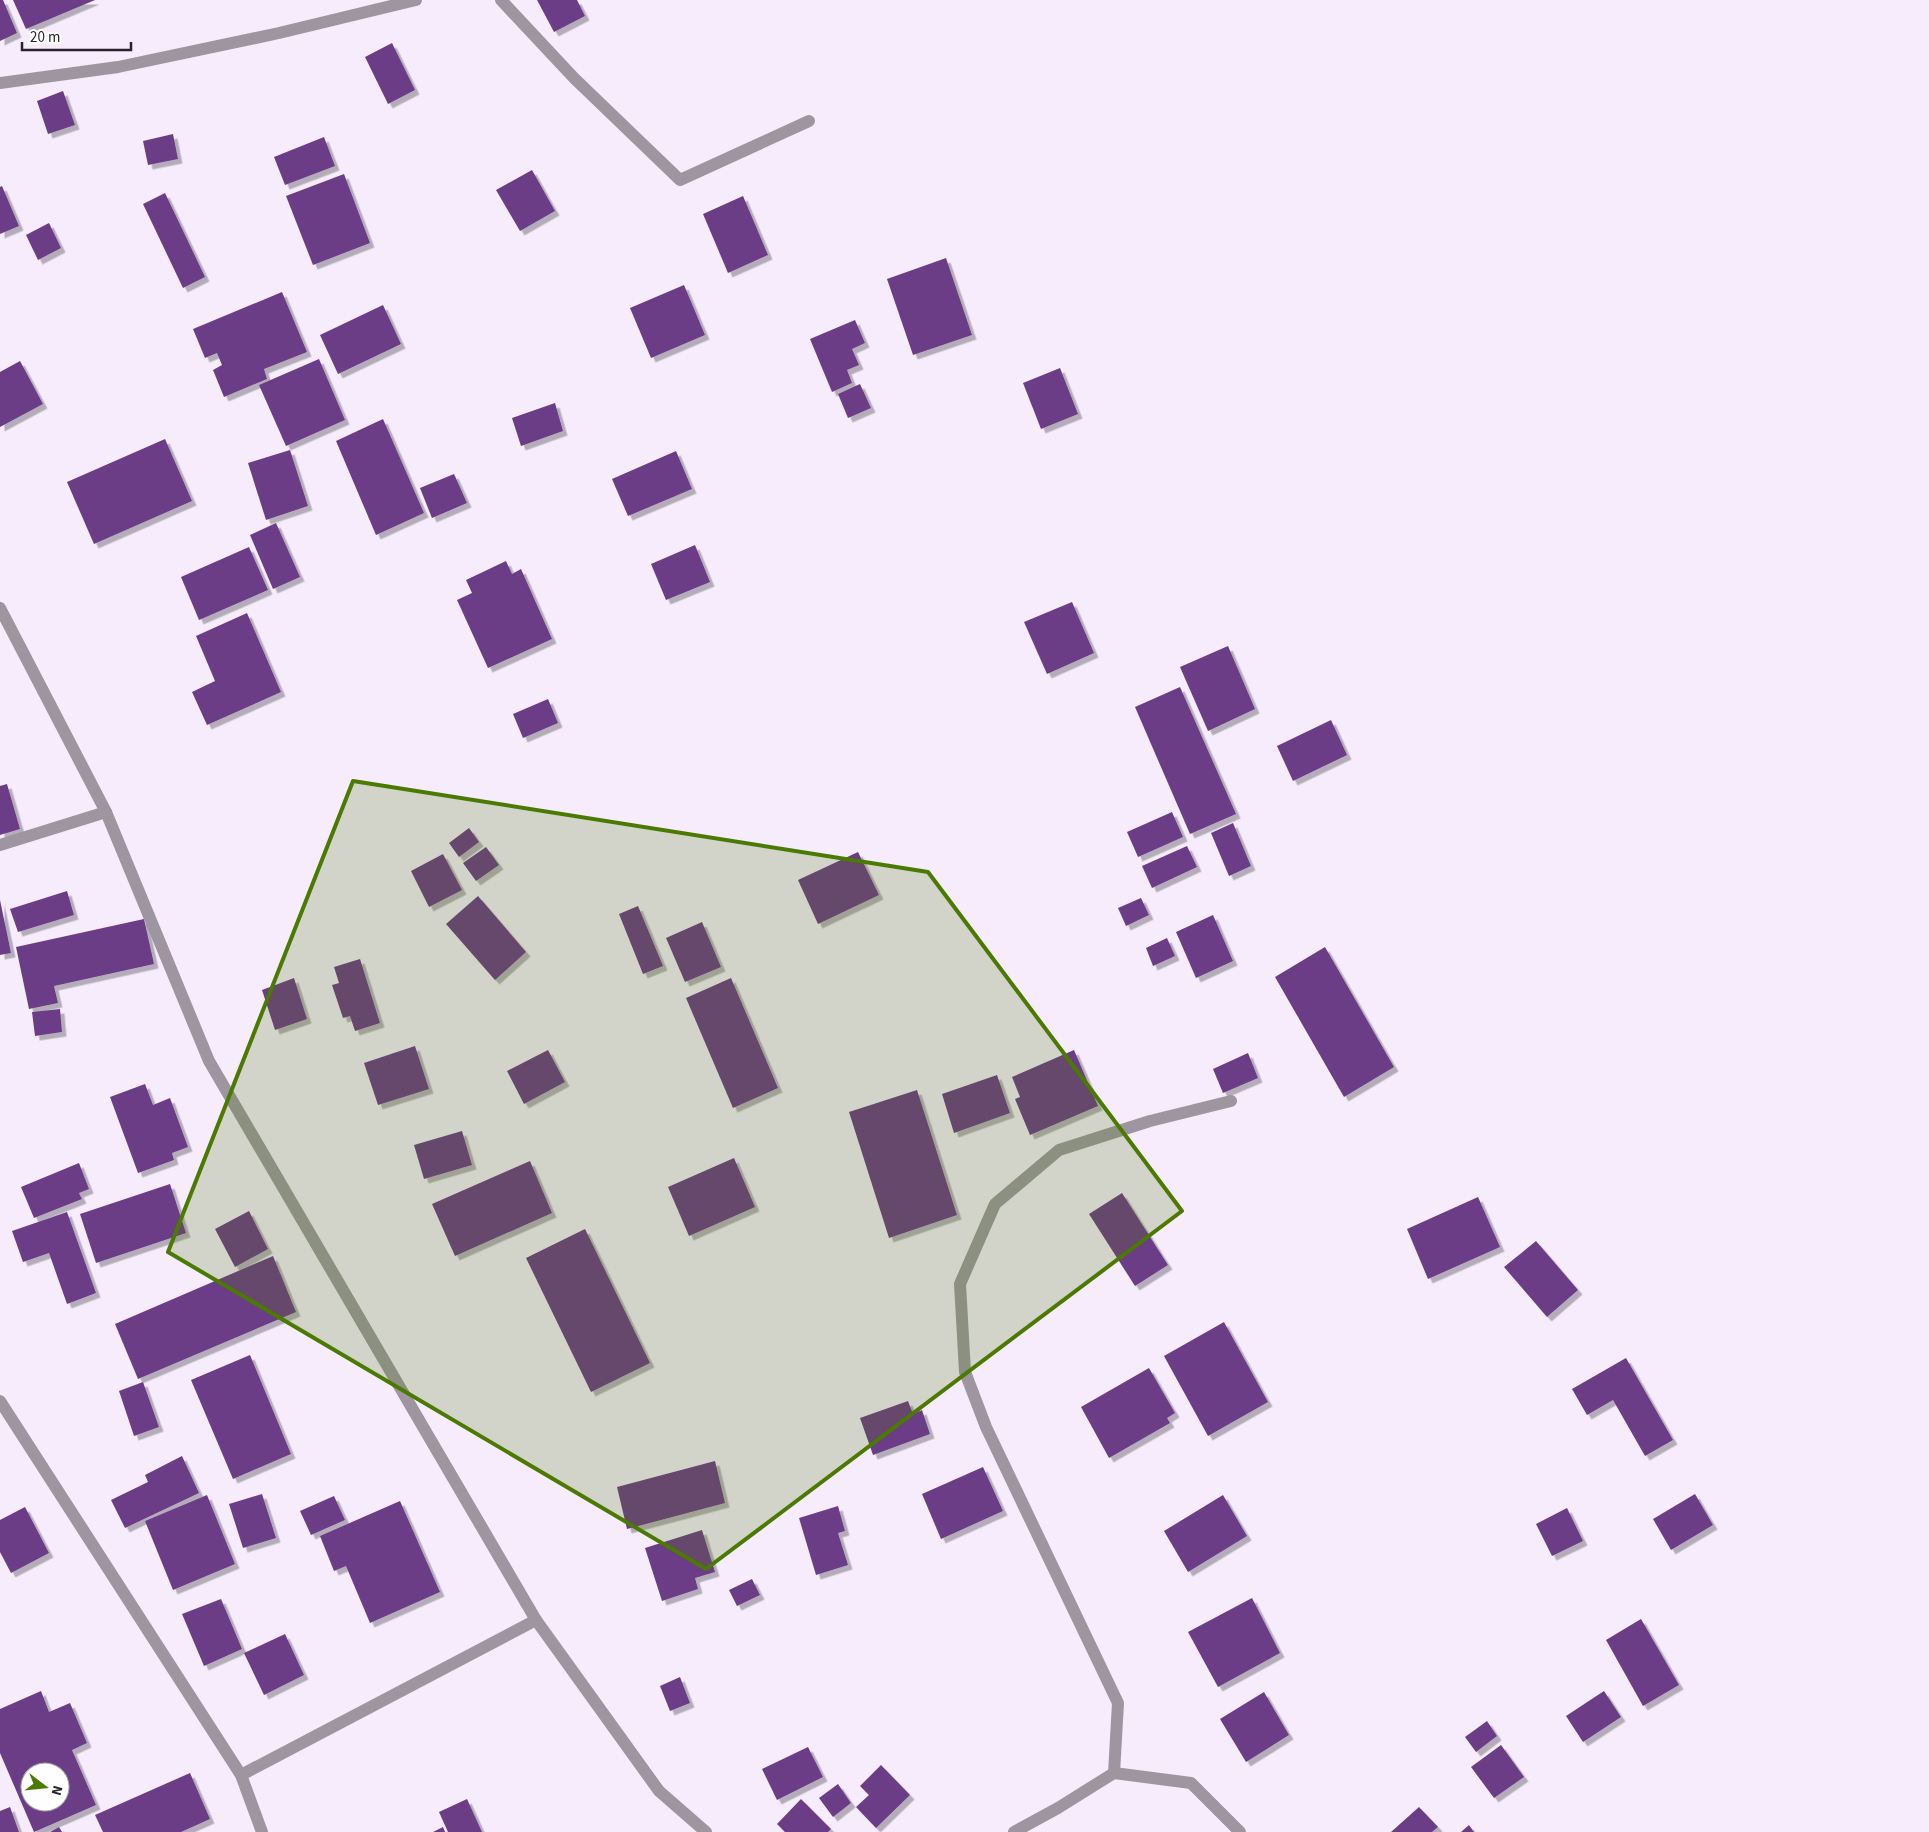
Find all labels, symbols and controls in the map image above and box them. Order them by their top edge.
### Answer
scale bar [22,20,131,52]
text: 20 m [30,27,60,48]
north arrow [20,1762,70,1812]
text: N [46,1783,67,1798]

